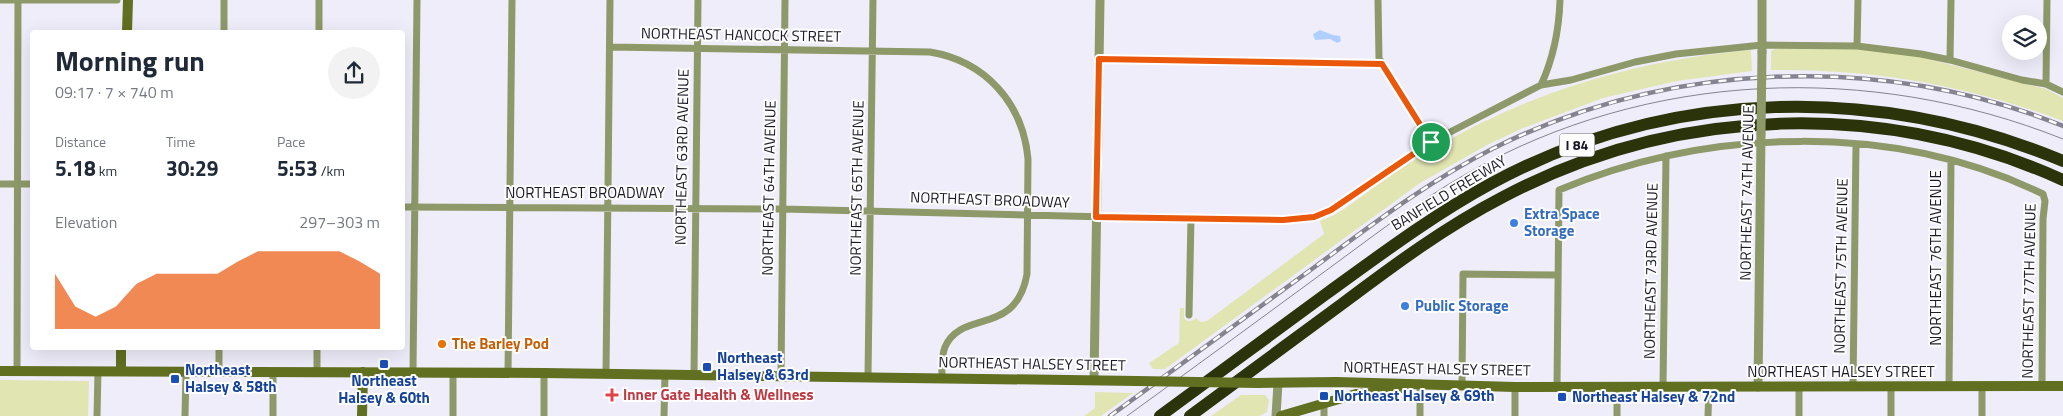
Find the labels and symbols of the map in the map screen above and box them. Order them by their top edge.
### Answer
street label: NORTHEAST HANCOCK STREET [641,21,842,48]
street label: NORTHEAST 63RD AVENUE [668,69,695,245]
street label: NORTHEAST 64TH AVENUE [755,100,782,276]
street label: NORTHEAST 65TH AVENUE [843,100,870,276]
street label: NORTHEAST 74TH AVENUE [1733,105,1760,281]
pin [1410,121,1452,163]
road number: I 84 [1560,134,1594,156]
street label: BANFIELD FREEWAY [1387,149,1511,236]
street label: NORTHEAST 76TH AVENUE [1924,170,1947,346]
street label: NORTHEAST 75TH AVENUE [1827,178,1854,354]
street label: NORTHEAST BROADWAY [505,181,665,204]
street label: NORTHEAST 73RD AVENUE [1637,183,1664,359]
street label: NORTHEAST BROADWAY [910,185,1070,214]
place label: Extra Space Storage [1524,202,1600,242]
street label: NORTHEAST 77TH AVENUE [2015,203,2042,379]
marker: Extra Space Storage [1508,217,1520,229]
place label: Public Storage [1415,294,1509,317]
marker: Public Storage [1399,300,1411,312]
place label: The Barley Pod [452,332,549,355]
marker: The Barley Pod [436,338,448,350]
place label: Northeast Halsey & 63rd [717,346,809,386]
street label: NORTHEAST HALSEY STREET [938,350,1126,377]
street label: NORTHEAST HALSEY STREET [1343,355,1531,382]
place label: Northeast Halsey & 58th [185,358,277,398]
marker: Northeast Halsey & 60th [378,358,390,370]
street label: NORTHEAST HALSEY STREET [1747,360,1935,383]
marker: Northeast Halsey & 63rd [701,361,713,373]
place label: Northeast Halsey & 60th [338,369,430,409]
marker: Northeast Halsey & 58th [169,373,181,385]
place label: Inner Gate Health & Wellness [623,383,813,406]
place label: Northeast Halsey & 69th [1334,384,1494,407]
place label: Northeast Halsey & 72nd [1572,385,1735,408]
marker: Inner Gate Health & Wellness [605,388,619,402]
marker: Northeast Halsey & 69th [1318,390,1330,402]
marker: Northeast Halsey & 72nd [1556,391,1568,403]

